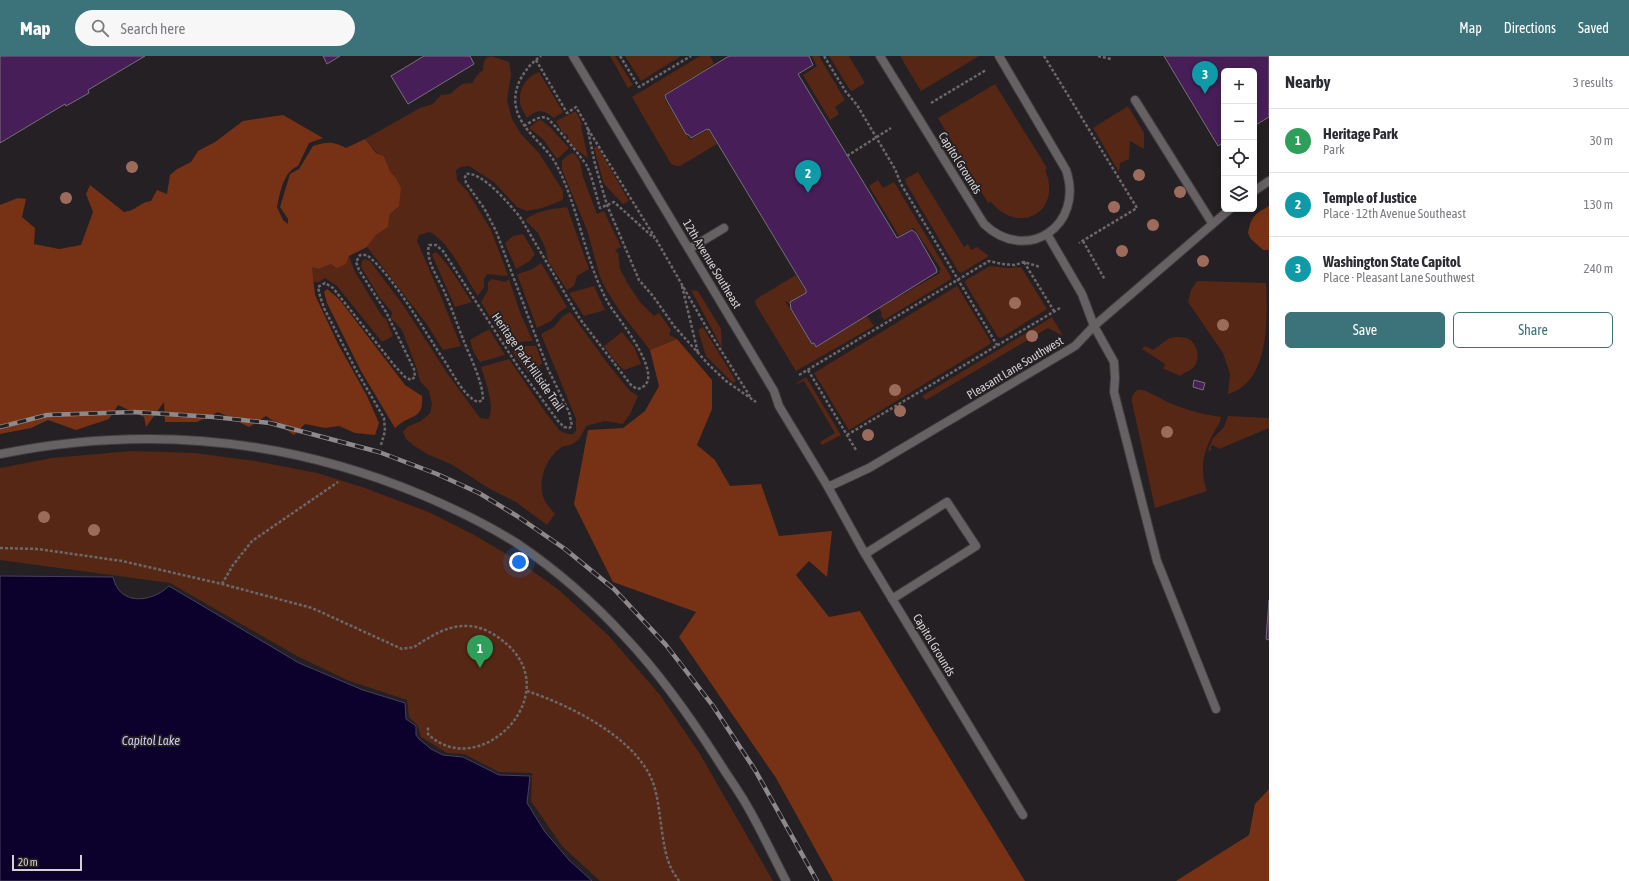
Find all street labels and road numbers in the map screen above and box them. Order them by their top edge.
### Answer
street label: Capitol Grounds [935,129,985,197]
street label: 12th Avenue Southeast [680,217,744,312]
street label: Heritage Park Hillside Trail [489,310,568,414]
street label: Pleasant Lane Southwest [964,333,1066,402]
street label: Capitol Grounds [910,611,958,679]

